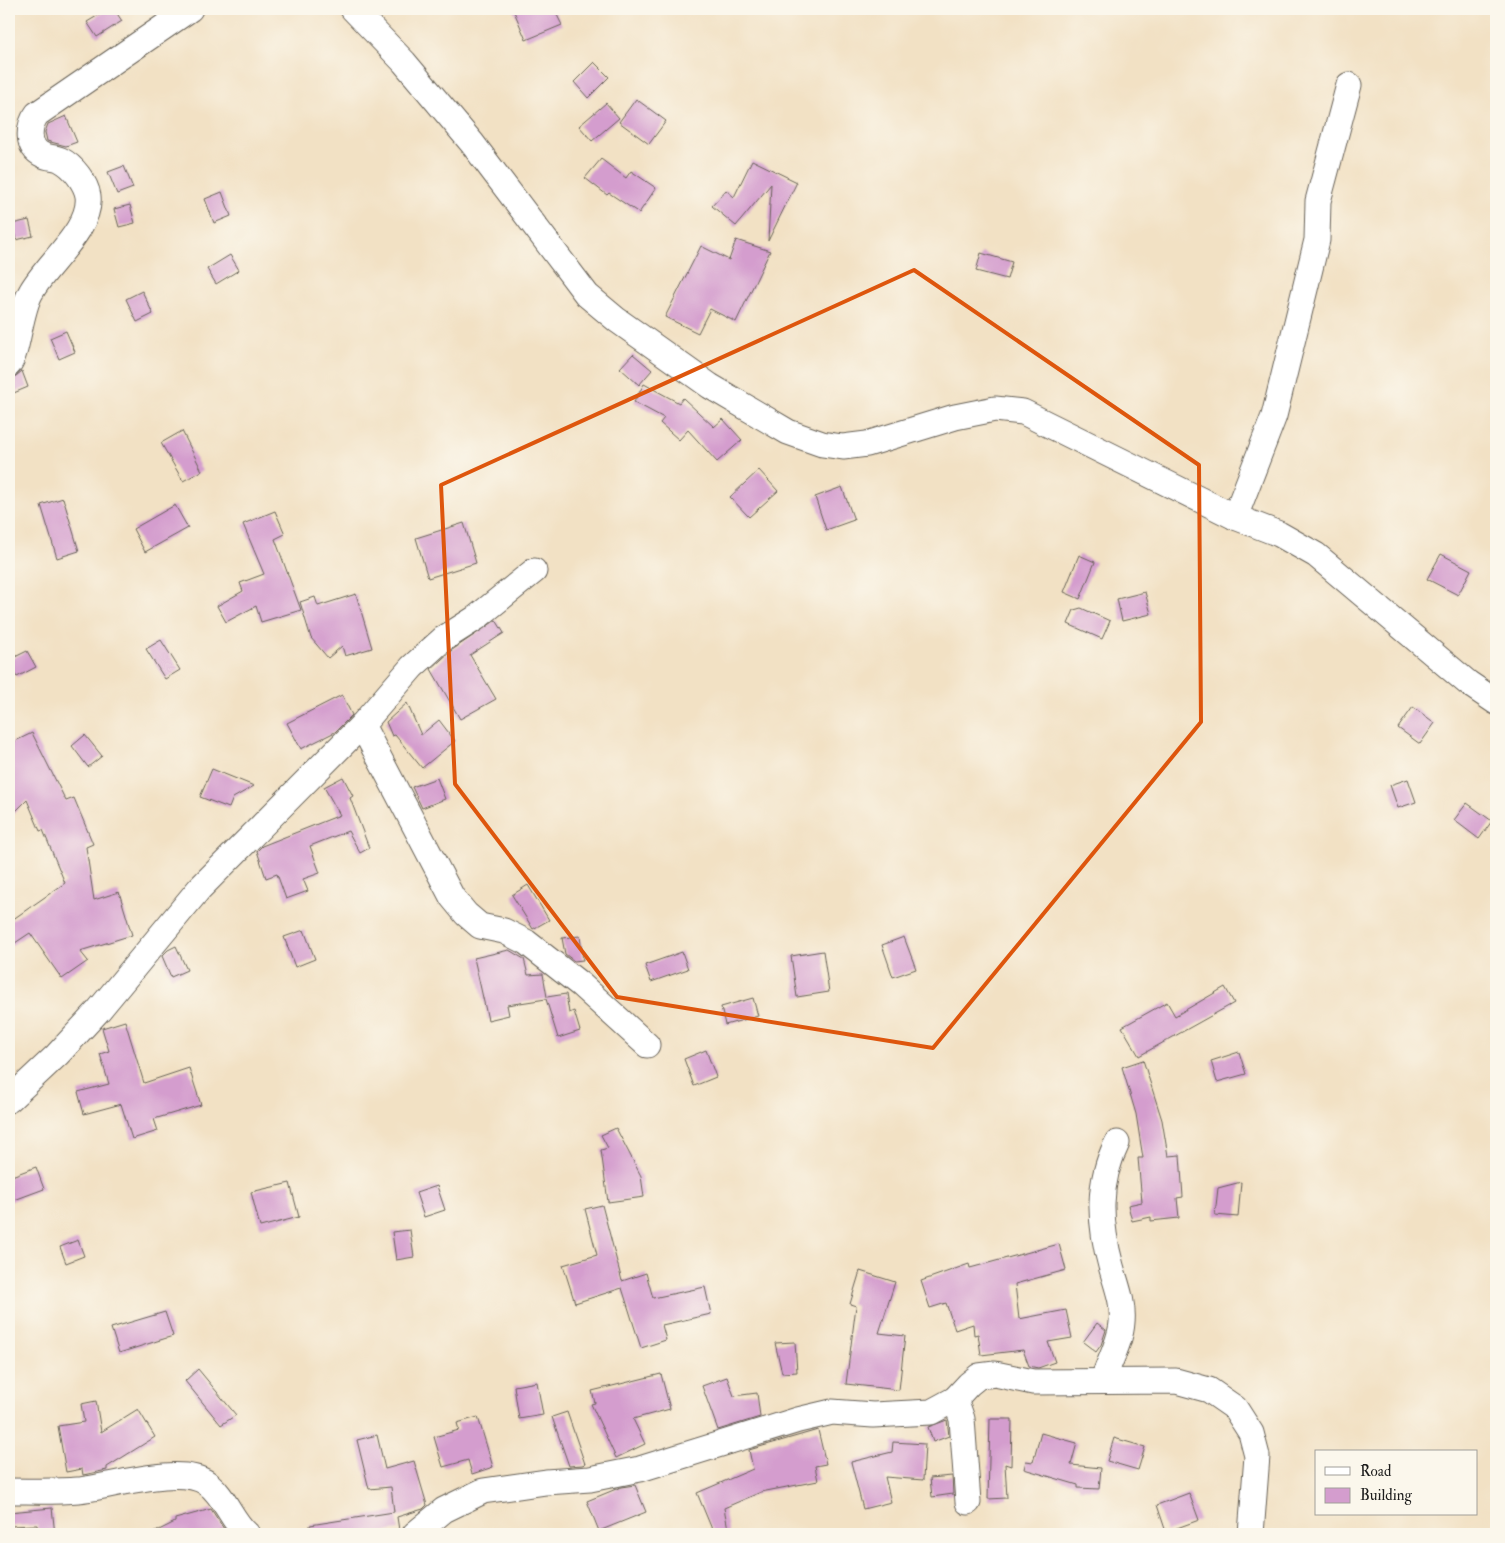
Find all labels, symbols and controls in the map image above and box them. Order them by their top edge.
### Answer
legend [1315,1450,1478,1516]
text: Road [1360,1462,1392,1481]
text: Building [1360,1486,1412,1505]

